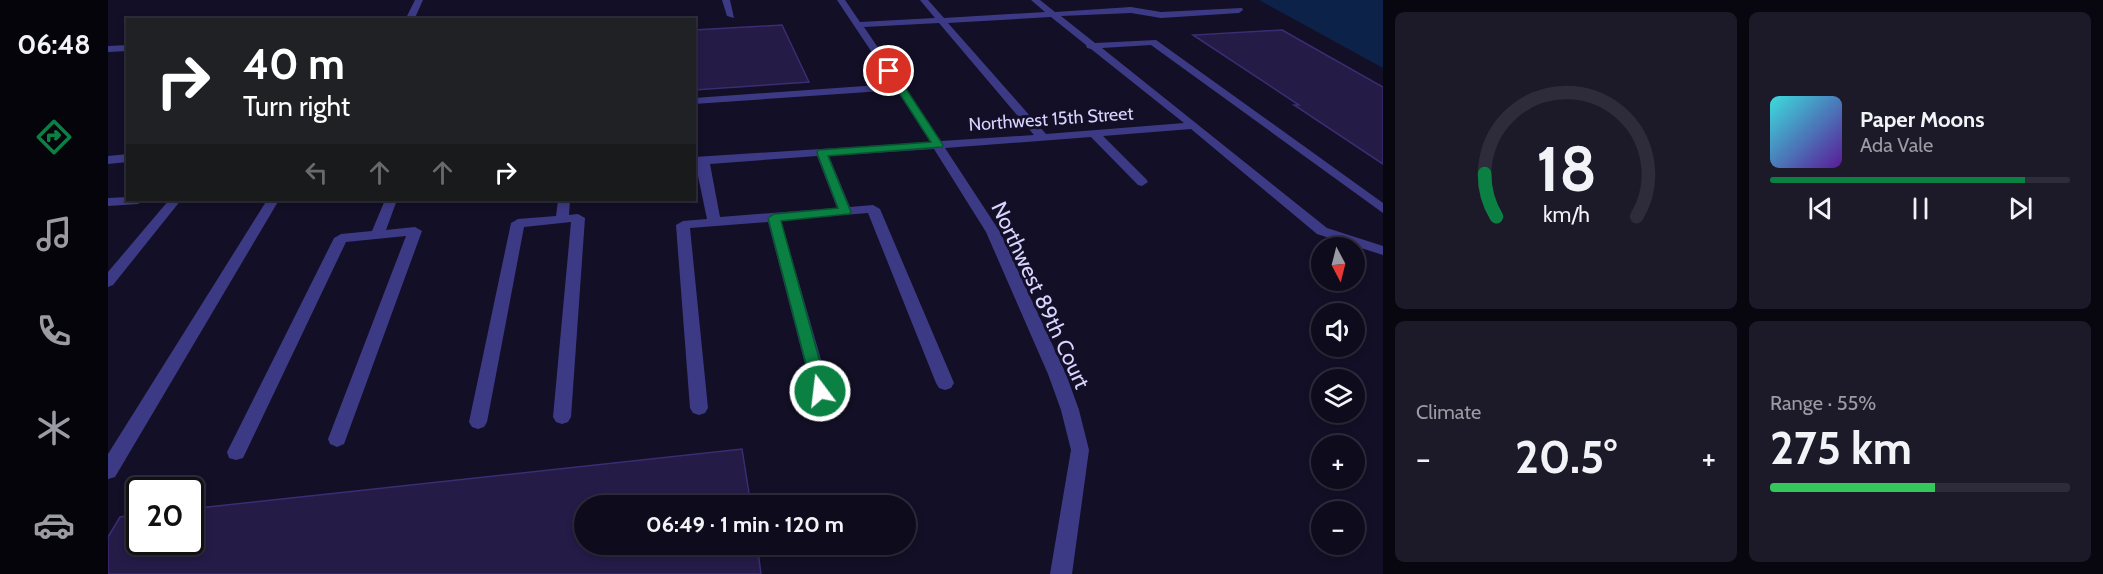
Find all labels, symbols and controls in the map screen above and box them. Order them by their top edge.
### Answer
text: 06:48 [17,28,91,61]
text: 40 m [243,38,345,90]
icon: right [144,42,222,120]
pin [863,45,914,96]
icon: arrive [872,54,905,87]
text: Turn right [243,90,350,123]
street label: Northwest 15th Street [968,102,1134,136]
text: Paper Moons [1860,106,1984,133]
icon: directions [33,116,75,158]
text: 18 [1536,132,1596,208]
text: Ada Vale [1860,133,1933,157]
icon: left [300,156,333,189]
icon: ahead [363,156,396,189]
icon: ahead [426,156,459,189]
icon: right [489,156,522,189]
icon: previous [1804,192,1837,225]
icon: pause [1904,192,1937,225]
icon: next [2004,192,2037,225]
street label: Northwest 89th Court [985,197,1096,394]
text: km/h [1543,202,1589,228]
icon: music [33,213,75,255]
north arrow [1311,237,1365,291]
map controls [1311,237,1365,555]
button: sound [1311,303,1365,357]
icon: phone [33,310,75,352]
position arrow [788,359,852,423]
button: layers [1311,369,1365,423]
text: Range · 55% [1770,391,1876,415]
text: Climate [1416,400,1481,424]
icon: climate [33,407,75,449]
text: 275 km [1770,421,1912,475]
text: 20.5° [1515,430,1617,484]
button: + [1311,435,1365,489]
text: − [1416,438,1431,478]
text: + [1701,438,1716,478]
speed limit sign: 20 [126,477,204,555]
button: − [1311,501,1365,555]
icon: car [33,504,75,546]
text: 06:49 · 1 min · 120 m [646,511,844,538]

